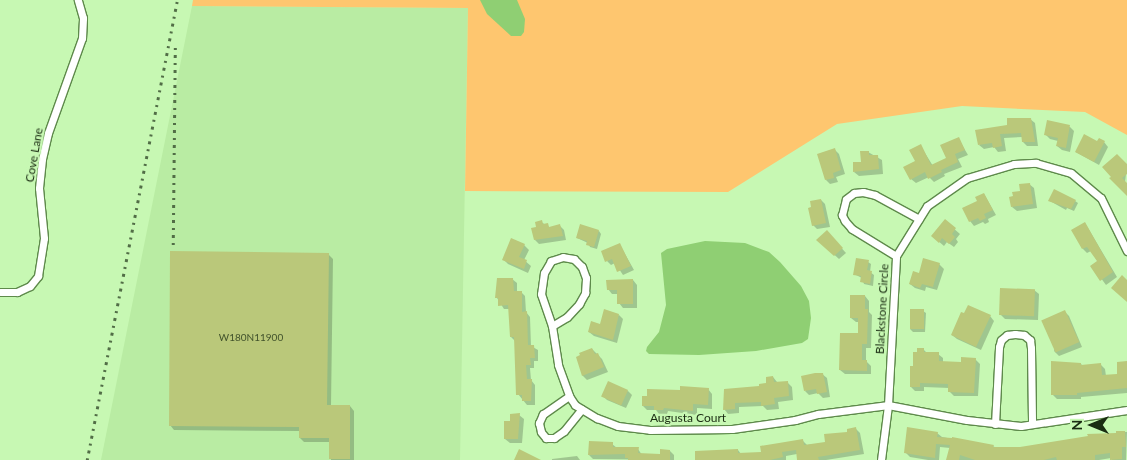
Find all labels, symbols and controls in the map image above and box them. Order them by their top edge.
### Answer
street label: Cove Lane [22,127,46,183]
street label: Blackstone Circle [872,263,892,355]
house number: W180N11900 [219,332,283,344]
north arrow [1067,400,1117,450]
street label: Augusta Court [650,411,726,425]
text: N [1068,420,1085,430]

